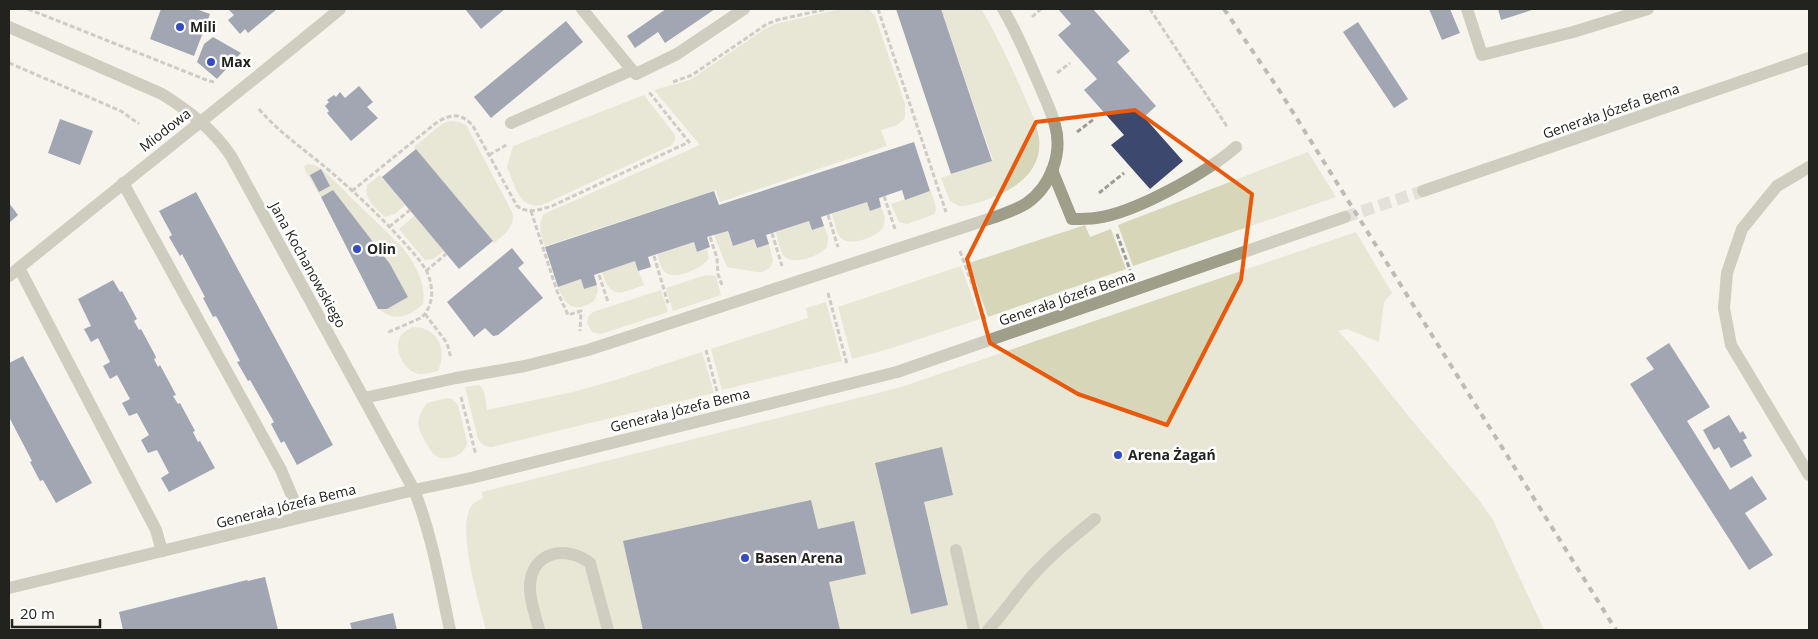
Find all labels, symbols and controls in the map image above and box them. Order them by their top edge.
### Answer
place label: Mili [190,17,216,36]
marker: Mili [174,21,186,33]
place label: Max [221,52,252,71]
marker: Max [205,56,217,68]
street label: Generała Józefa Bema [1540,78,1682,143]
street label: Miodowa [135,104,194,156]
street label: Jana Kochanowskiego [265,197,351,331]
place label: Olin [367,239,396,258]
marker: Olin [351,243,363,255]
street label: Generała Józefa Bema [996,265,1138,330]
street label: Generała Józefa Bema [608,383,752,436]
place label: Arena Żagań [1128,445,1216,464]
marker: Arena Żagań [1112,449,1124,461]
street label: Generała Józefa Bema [214,479,358,532]
place label: Basen Arena [755,548,843,567]
marker: Basen Arena [739,552,751,564]
scale bar [12,596,100,628]
text: 20 m [20,603,55,623]

